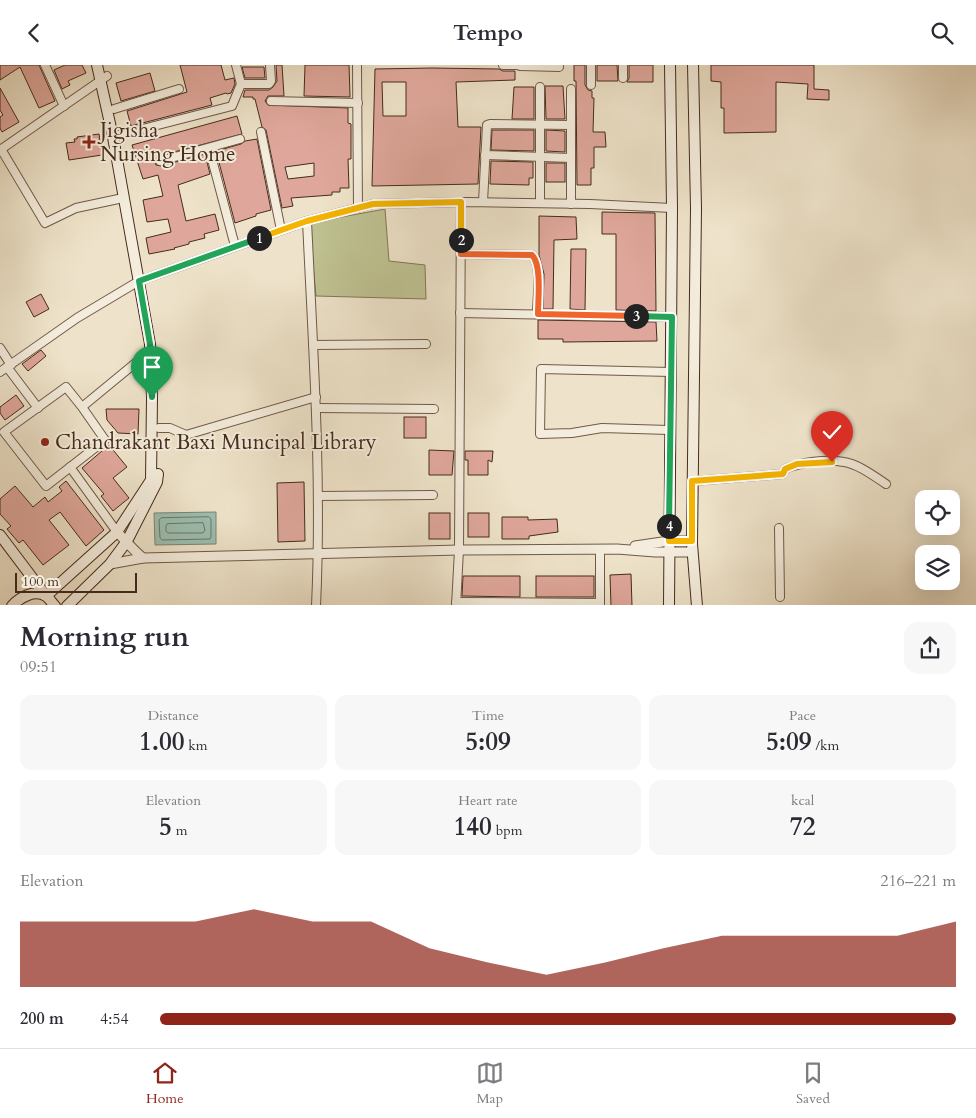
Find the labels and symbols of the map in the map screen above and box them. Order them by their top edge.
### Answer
place label: Jigisha Nursing Home [97,116,236,169]
marker: Jigisha Nursing Home [82,135,96,149]
pin: 1 [246,225,272,251]
pin: 2 [448,227,474,253]
pin: 3 [624,303,648,329]
pin [131,346,173,397]
pin [811,411,853,462]
place label: Chandrakant Baxi Muncipal Library [55,428,377,457]
marker: Chandrakant Baxi Muncipal Library [39,436,51,448]
pin: 4 [656,513,682,539]
scale bar [15,571,138,594]

